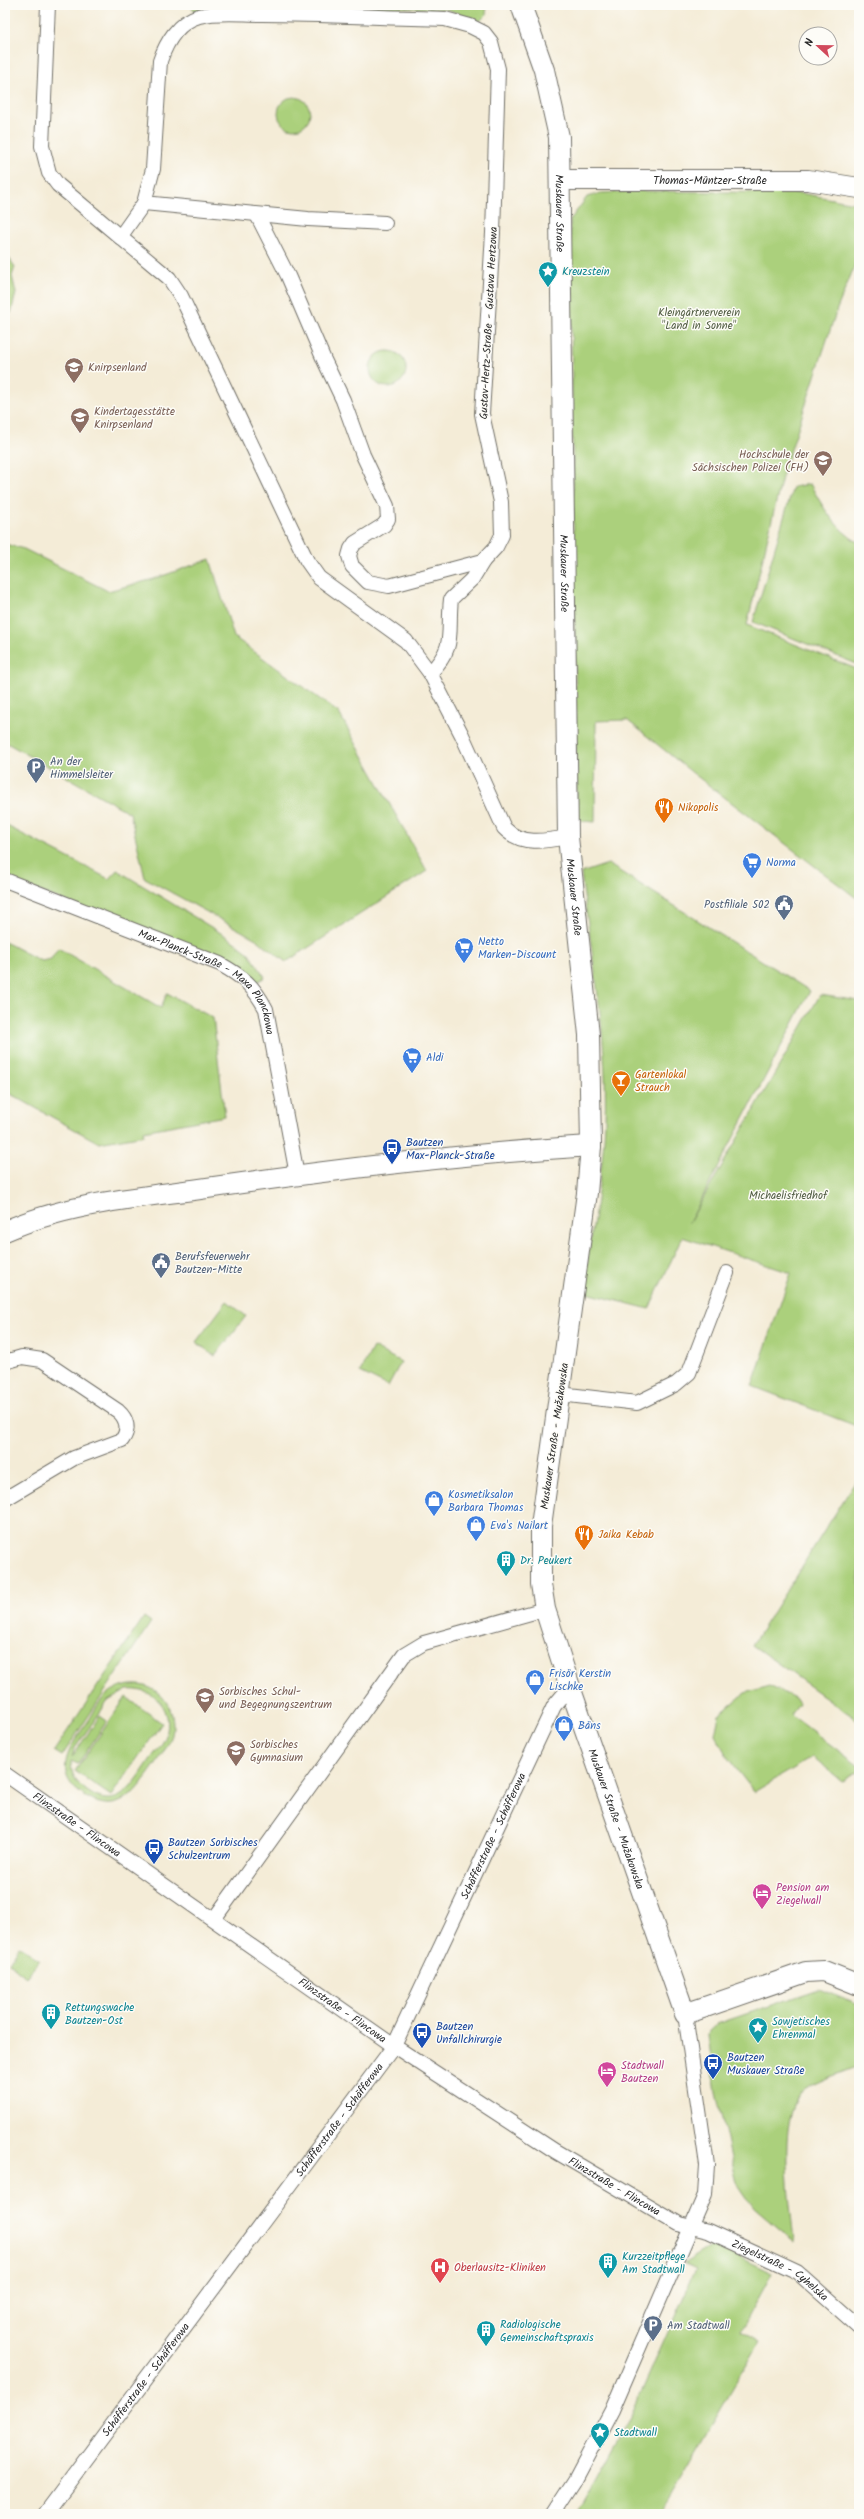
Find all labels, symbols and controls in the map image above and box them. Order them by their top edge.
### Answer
north arrow [798,26,838,66]
text: N [800,36,819,49]
street label: Thomas-Müntzer-Straße [653,172,767,190]
street label: Muskauer Straße [549,174,568,252]
street label: Gustav-Hertz-Straße - Gustava Hertzowa [475,226,503,420]
place icon: Kreuzstein [537,260,559,288]
place label: Kreuzstein [562,263,610,281]
park label: Kleingärtnerverein "Land in Sonne" [658,304,740,335]
school or university icon: Knirpsenland [63,356,85,384]
place label: Knirpsenland [88,359,147,377]
place label: Kindertagesstätte Knirpsenland [94,403,175,434]
school or university icon: Kindertagesstätte Knirpsenland [69,406,91,434]
place label: Hochschule der Sächsischen Polizei (FH) [692,446,810,477]
school or university icon: Hochschule der Sächsischen Polizei (FH) [812,449,834,477]
street label: Muskauer Straße [554,534,573,612]
place label: An der Himmelsleiter [50,753,114,784]
parking icon: An der Himmelsleiter [25,756,47,784]
restaurant icon: Nikopolis [653,796,675,824]
place label: Nikopolis [678,799,719,817]
supermarket icon: Norma [741,851,763,879]
place label: Norma [766,854,796,872]
street label: Muskauer Straße [560,858,586,937]
public building icon: Postfiliale 502 [773,893,795,921]
place label: Postfiliale 502 [704,896,770,914]
street label: Max-Planck-Straße - Maxa Planckowa [135,925,279,1036]
place label: Netto Marken-Discount [478,933,557,964]
supermarket icon: Netto Marken-Discount [453,936,475,964]
supermarket icon: Aldi [401,1046,423,1074]
place label: Aldi [426,1049,444,1067]
place label: Gartenlokal Strauch [635,1066,687,1097]
bar icon: Gartenlokal Strauch [610,1069,632,1097]
place label: Bautzen Max-Planck-Straße [406,1134,495,1165]
bus stop icon: Bautzen Max-Planck-Straße [381,1137,403,1165]
park label: Michaelisfriedhof [749,1187,829,1205]
place label: Berufsfeuerwehr Bautzen-Mitte [175,1248,251,1279]
public building icon: Berufsfeuerwehr Bautzen-Mitte [150,1251,172,1279]
street label: Muskauer Straße - Mužakowska [536,1362,574,1511]
place label: Kosmetiksalon Barbara Thomas [448,1486,524,1517]
shop icon: Kosmetiksalon Barbara Thomas [423,1489,445,1517]
shop icon: Eva's Nailart [465,1514,487,1542]
place label: Eva's Nailart [490,1517,549,1535]
restaurant icon: Jaika Kebab [573,1523,595,1551]
place label: Jaika Kebab [598,1526,654,1544]
building icon: Dr. Peukert [495,1549,517,1577]
place label: Dr. Peukert [520,1552,573,1570]
place label: Frisör Kerstin Lischke [549,1665,611,1696]
shop icon: Frisör Kerstin Lischke [524,1668,546,1696]
place label: Sorbisches Schul- und Begegnungszentrum [219,1683,332,1714]
school or university icon: Sorbisches Schul- und Begegnungszentrum [194,1686,216,1714]
shop icon: Bäns [553,1714,575,1742]
place label: Bäns [578,1717,601,1735]
place label: Sorbisches Gymnasium [250,1736,303,1767]
school or university icon: Sorbisches Gymnasium [225,1739,247,1767]
street label: Muskauer Straße - Mužakowska [582,1746,648,1892]
street label: Schäfferstraße - Schäfferowa [456,1770,531,1903]
street label: Flinzstraße - Flincowa [29,1788,124,1863]
place label: Bautzen Sorbisches Schulzentrum [168,1834,258,1865]
bus stop icon: Bautzen Sorbisches Schulzentrum [143,1837,165,1865]
place label: Pension am Ziegelwall [776,1879,830,1910]
hotel icon: Pension am Ziegelwall [751,1882,773,1910]
street label: Flinzstraße - Flincowa [294,1974,390,2048]
place label: Rettungswache Bautzen-Ost [65,1999,134,2030]
building icon: Rettungswache Bautzen-Ost [40,2002,62,2030]
place label: Sowjetisches Ehrenmal [772,2013,830,2044]
place icon: Sowjetisches Ehrenmal [747,2016,769,2044]
place label: Bautzen Unfallchirurgie [436,2018,502,2049]
bus stop icon: Bautzen Unfallchirurgie [411,2021,433,2049]
place label: Bautzen Muskauer Straße [727,2049,805,2080]
bus stop icon: Bautzen Muskauer Straße [702,2052,724,2080]
place label: Stadtwall Bautzen [621,2057,664,2088]
street label: Schäfferstraße - Schäfferowa [291,2059,388,2181]
hotel icon: Stadtwall Bautzen [596,2060,618,2088]
street label: Flinzstraße - Flincowa [565,2153,664,2221]
street label: Ziegelstraße - Cyhelska [728,2235,832,2306]
place label: Kurzzeitpflege Am Stadtwall [622,2248,685,2279]
building icon: Kurzzeitpflege Am Stadtwall [597,2251,619,2279]
hospital icon: Oberlausitz-Kliniken [429,2256,451,2284]
place label: Oberlausitz-Kliniken [454,2259,546,2277]
parking icon: Am Stadtwall [642,2314,664,2342]
place label: Radiologische Gemeinschaftspraxis [500,2316,594,2347]
place label: Am Stadtwall [667,2317,730,2335]
street label: Schäfferstraße - Schäfferowa [98,2319,195,2441]
building icon: Radiologische Gemeinschaftspraxis [475,2319,497,2347]
place icon: Stadtwall [589,2421,611,2449]
place label: Stadtwall [614,2424,657,2442]

